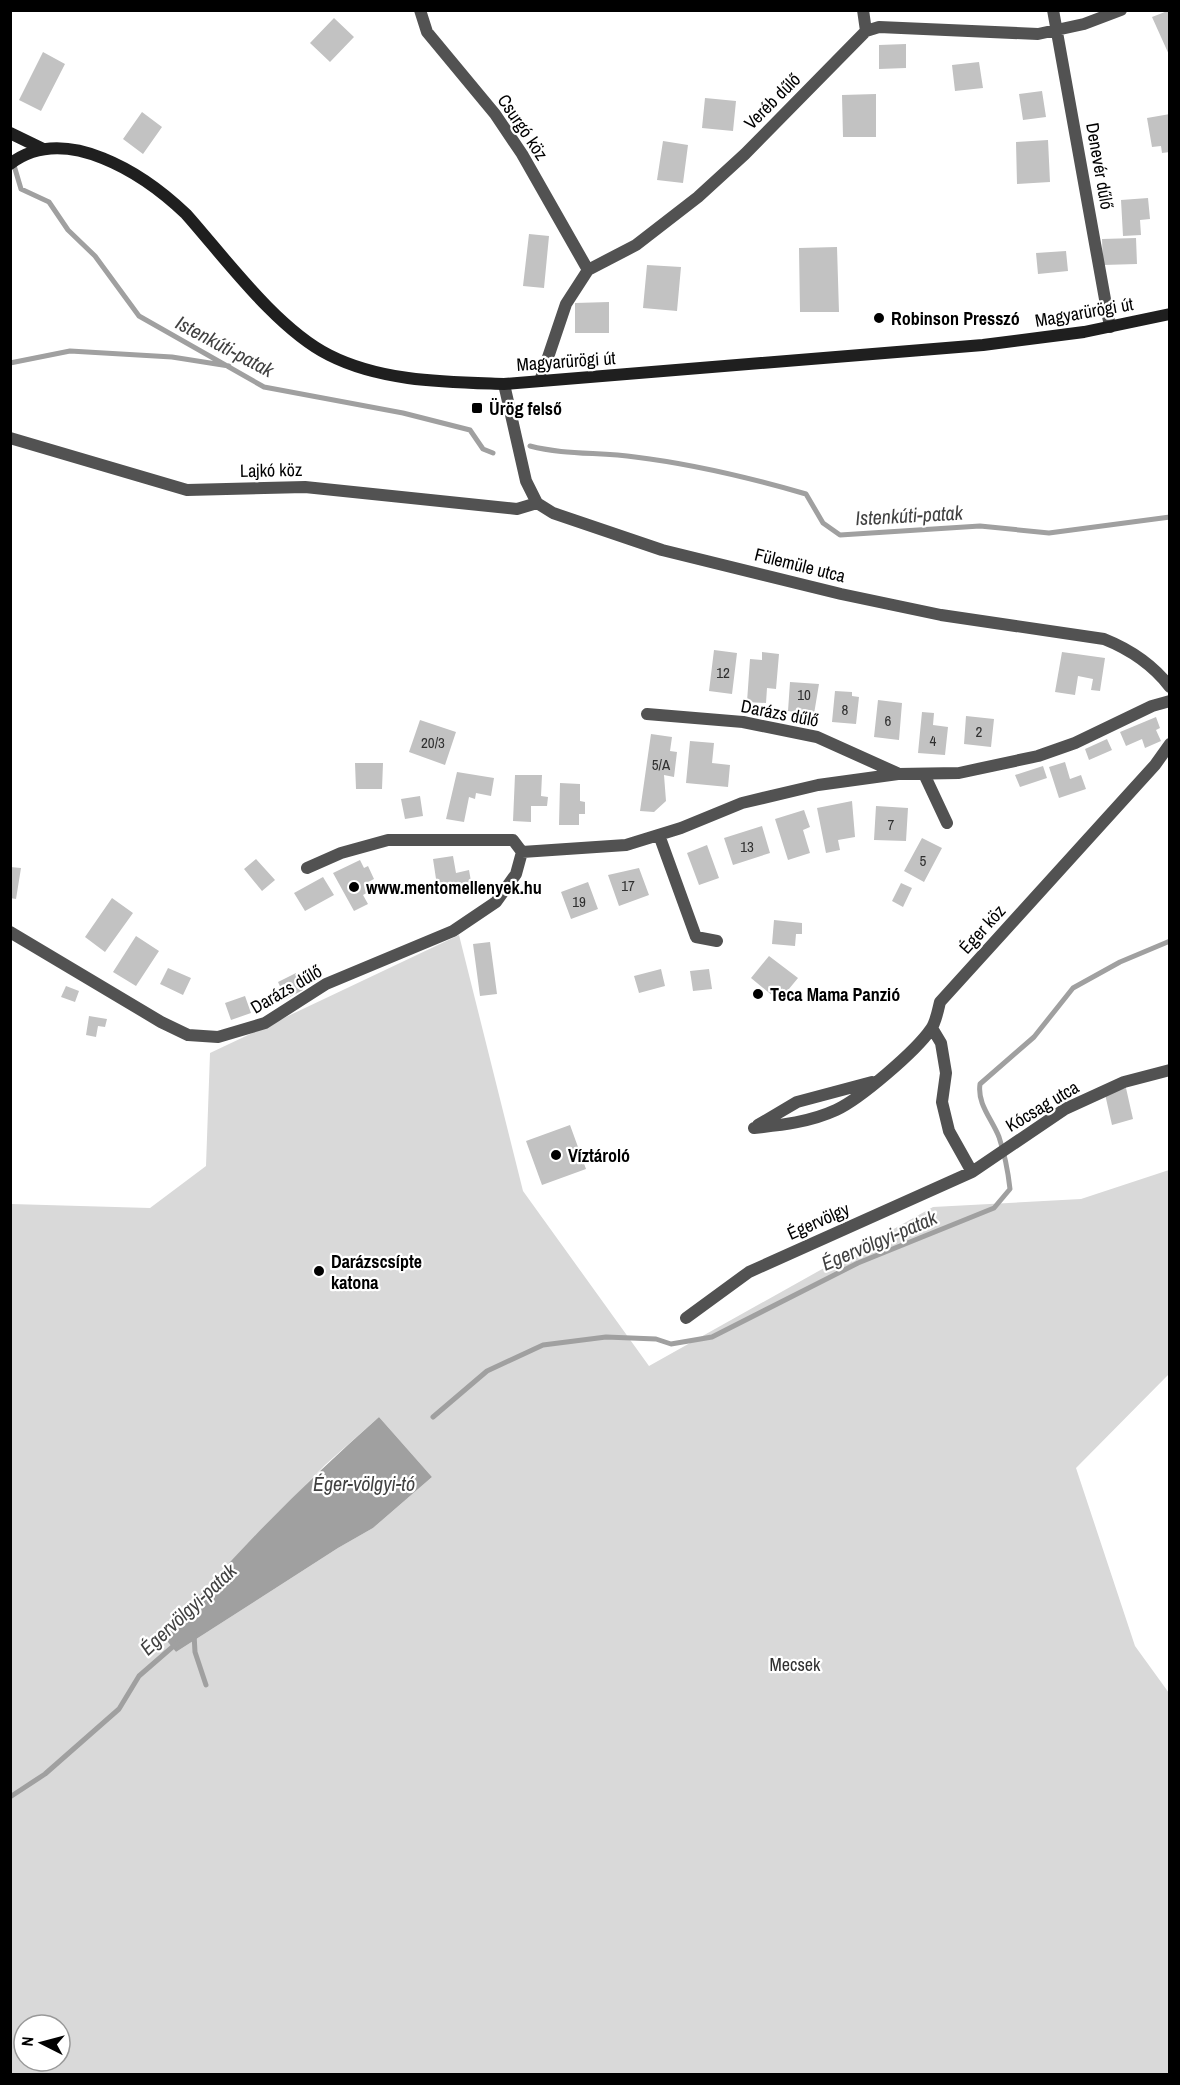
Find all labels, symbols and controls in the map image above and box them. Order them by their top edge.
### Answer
street label: Veréb dűlő [738,67,806,135]
street label: Csurgó köz [492,89,554,165]
street label: Denevér dűlő [1080,121,1120,211]
street label: Magyarürögi út [1033,291,1135,333]
place label: Robinson Presszó [891,306,1020,331]
water label: Istenkúti-patak [171,309,280,384]
marker: Robinson Presszó [872,311,886,325]
street label: Magyarürögi út [516,345,616,377]
place label: Ürög felső [489,396,562,421]
marker: Ürög felső [470,401,484,415]
street label: Lajkó köz [240,457,302,483]
water label: Istenkúti-patak [855,499,964,531]
street label: Fülemüle utca [752,542,848,588]
house number: 12 [716,662,730,683]
house number: 10 [797,684,811,705]
street label: Darázs dűlő [739,693,821,733]
house number: 8 [842,699,849,720]
house number: 6 [885,710,892,731]
house number: 2 [976,721,983,742]
house number: 4 [930,730,937,751]
house number: 20/3 [421,732,445,753]
house number: 5/A [652,754,671,775]
house number: 7 [888,814,895,835]
house number: 13 [740,836,754,857]
house number: 5 [920,850,927,871]
place label: www.mentomellenyek.hu [366,875,542,900]
house number: 17 [621,875,635,896]
marker: www.mentomellenyek.hu [347,880,361,894]
house number: 19 [572,891,586,912]
street label: Éger köz [953,899,1011,959]
street label: Darázs dűlő [246,958,326,1020]
place label: Teca Mama Panzió [770,982,900,1007]
marker: Teca Mama Panzió [751,987,765,1001]
street label: Kócsag utca [1001,1074,1083,1138]
place label: Víztároló [568,1143,630,1168]
marker: Víztároló [549,1148,563,1162]
street label: Égervölgy [783,1196,854,1246]
water label: Égervölgyi-patak [817,1203,942,1276]
place label: Darázscsípte katona [331,1249,422,1295]
marker: Darázscsípte katona [312,1264,326,1278]
water label: Éger-völgyi-tó [313,1470,415,1497]
water label: Égervölgyi-patak [134,1557,243,1661]
park label: Mecsek [770,1652,821,1677]
north arrow [12,2013,72,2073]
text: N [16,2036,39,2047]

